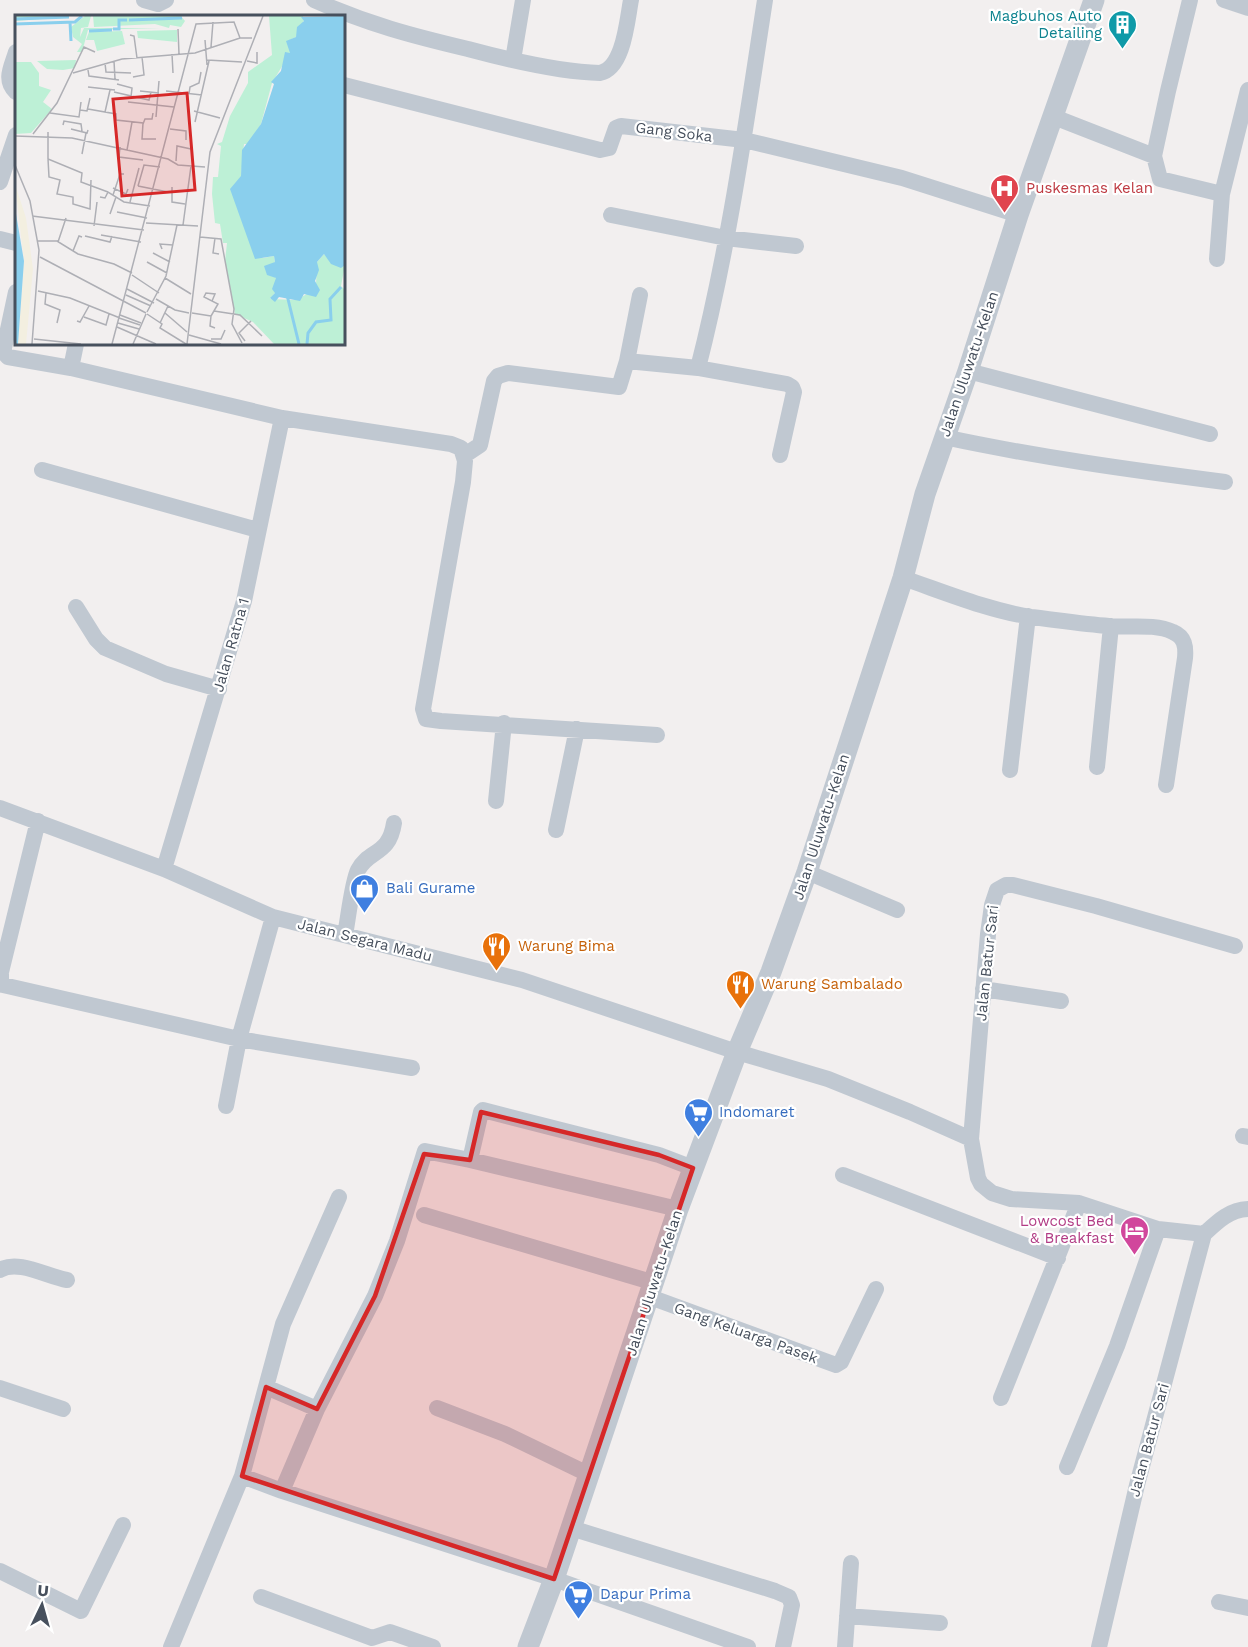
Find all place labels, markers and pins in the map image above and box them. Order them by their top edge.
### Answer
place label: Magbuhos Auto Detailing [989,7,1102,42]
building icon: Magbuhos Auto Detailing [1107,9,1139,51]
hospital icon: Puskesmas Kelan [989,172,1021,214]
place label: Puskesmas Kelan [1026,179,1153,197]
shop icon: Bali Gurame [349,872,381,914]
place label: Bali Gurame [386,879,475,897]
restaurant icon: Warung Bima [481,930,513,972]
place label: Warung Bima [518,937,615,955]
restaurant icon: Warung Sambalado [724,968,756,1010]
place label: Warung Sambalado [761,975,903,993]
supermarket icon: Indomaret [682,1096,714,1138]
place label: Indomaret [719,1103,795,1121]
place label: Lowcost Bed & Breakfast [1020,1212,1115,1247]
hotel icon: Lowcost Bed & Breakfast [1119,1214,1151,1256]
supermarket icon: Dapur Prima [563,1578,595,1620]
place label: Dapur Prima [600,1585,691,1603]

